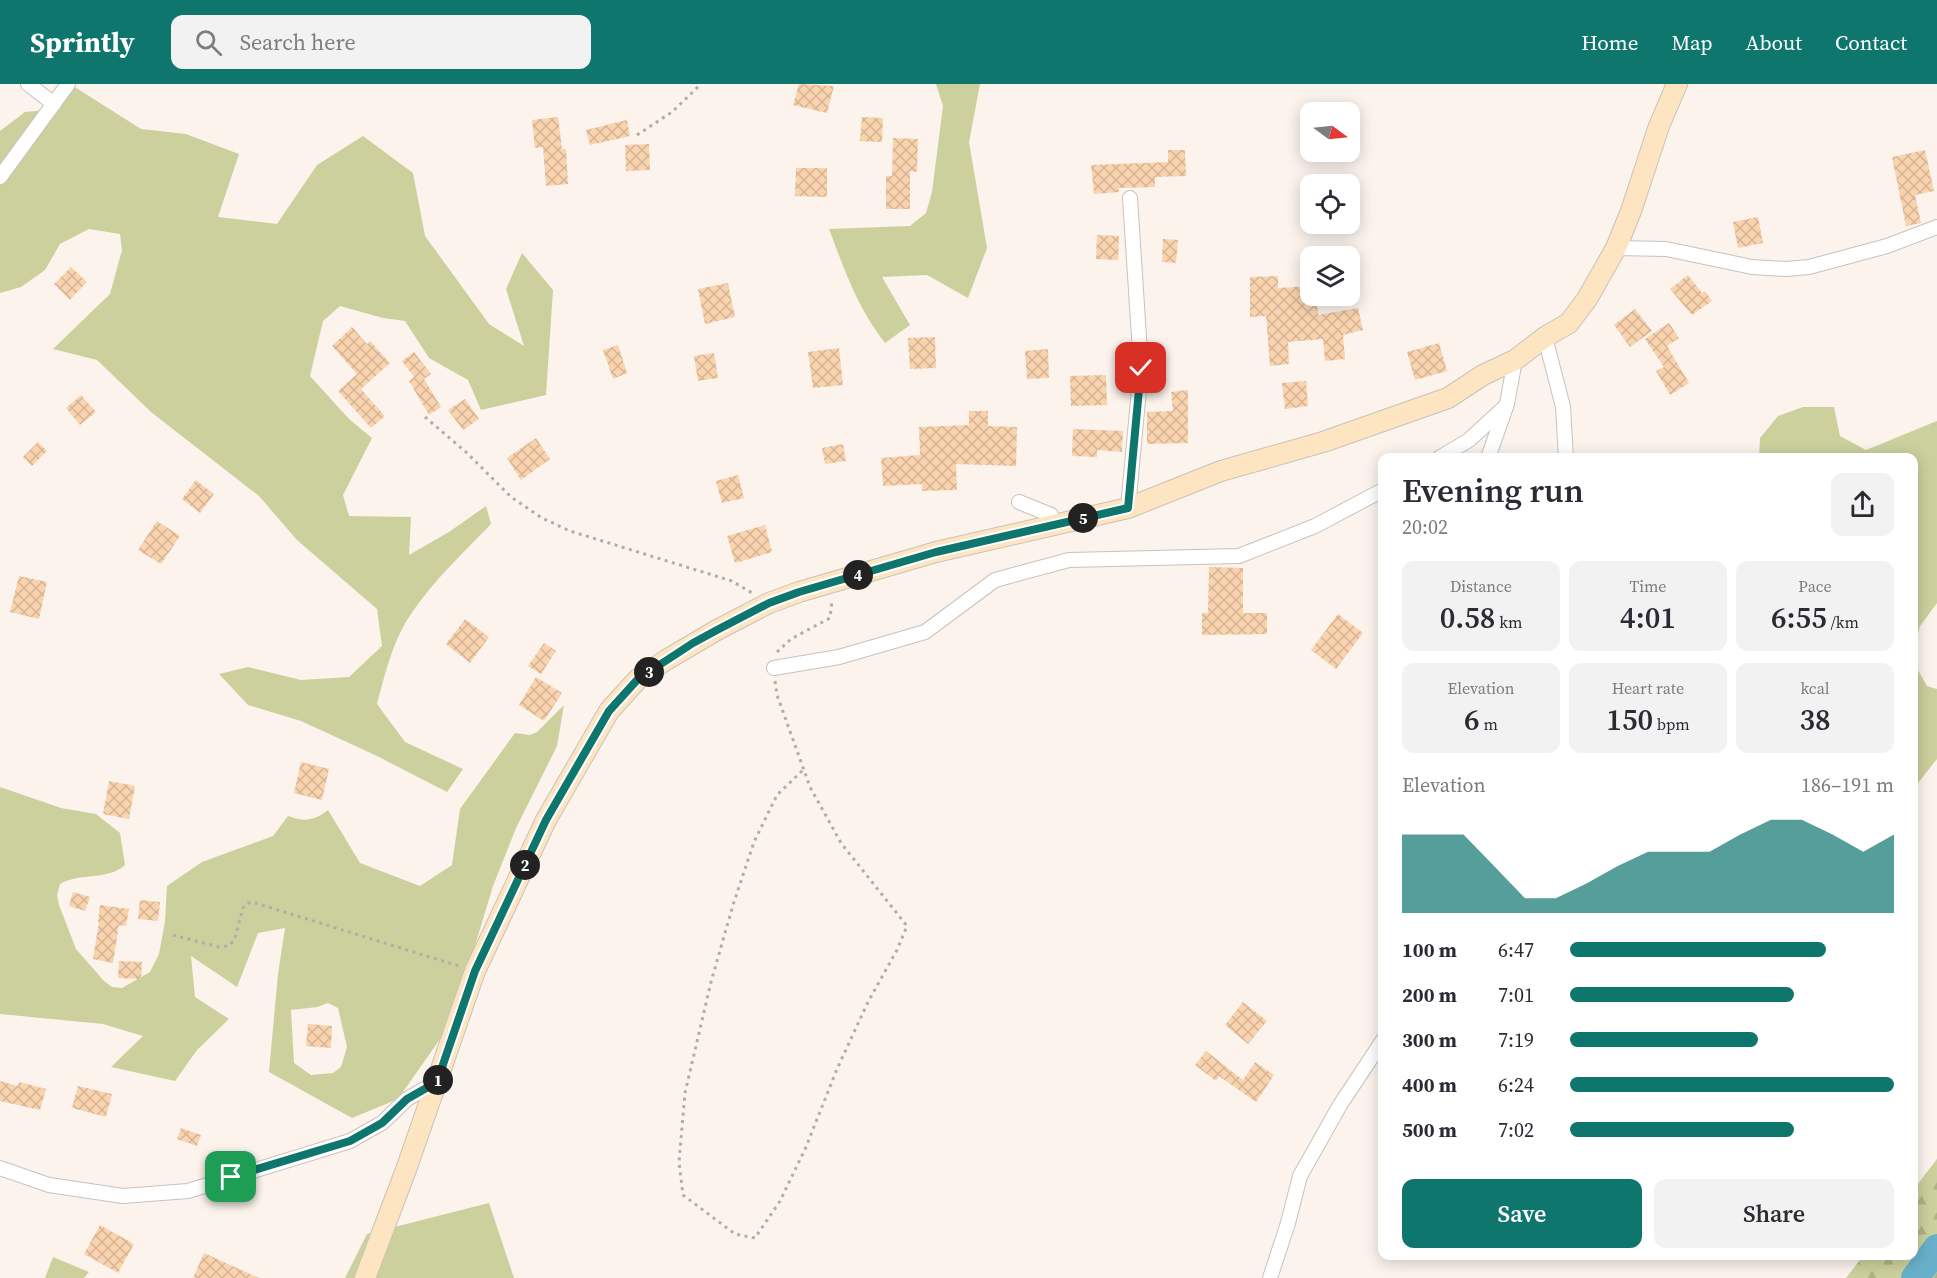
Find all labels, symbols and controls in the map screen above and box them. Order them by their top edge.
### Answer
search box [171,15,591,69]
text: Sprintly [30,23,135,61]
icon: search [192,26,225,59]
text: Search here [240,27,356,57]
text: Home [1581,28,1639,57]
text: Map [1672,28,1713,57]
text: About [1746,28,1802,57]
text: Contact [1835,28,1907,57]
north arrow [1300,102,1360,162]
map controls [1300,102,1360,306]
button: locate [1300,174,1360,234]
button: layers [1300,246,1360,306]
pin [1115,342,1166,393]
icon: check [1124,351,1157,384]
text: Evening run [1402,468,1584,513]
button: share [1831,473,1894,536]
pin: 5 [1068,503,1098,533]
text: 5 [1079,507,1087,529]
text: 20:02 [1402,513,1448,541]
pin: 4 [843,560,873,590]
text: 4 [854,564,862,586]
text: Distance [1450,575,1512,597]
text: Time [1629,575,1667,597]
text: Pace [1798,575,1832,597]
text: 0.58 [1440,597,1495,638]
text: 4:01 [1620,597,1676,638]
text: 6:55 [1771,597,1827,638]
text: km [1495,611,1522,633]
text: /km [1827,611,1859,633]
pin: 3 [634,657,664,687]
text: 3 [645,661,653,683]
text: Elevation [1448,677,1514,699]
text: Heart rate [1612,677,1684,699]
text: kcal [1800,677,1830,699]
text: 6 [1464,699,1480,740]
text: 150 [1606,699,1653,740]
text: 38 [1799,699,1831,740]
text: m [1480,713,1498,735]
text: bpm [1653,713,1690,735]
text: Elevation [1402,771,1486,799]
text: 186–191 m [1801,771,1894,799]
pin: 2 [510,850,540,880]
text: 2 [521,854,529,876]
text: 100 m [1402,936,1457,964]
text: 6:47 [1498,936,1534,964]
text: 200 m [1402,981,1457,1009]
text: 7:01 [1498,981,1534,1009]
text: 300 m [1402,1026,1457,1054]
text: 7:19 [1498,1026,1534,1054]
pin: 1 [423,1065,453,1095]
text: 1 [434,1069,442,1091]
text: 400 m [1402,1071,1457,1099]
text: 6:24 [1498,1071,1534,1099]
text: 500 m [1402,1116,1457,1144]
text: 7:02 [1498,1116,1534,1144]
pin [205,1151,256,1202]
icon: arrive [214,1160,247,1193]
button: Save [1402,1179,1642,1248]
button: Share [1654,1179,1894,1248]

